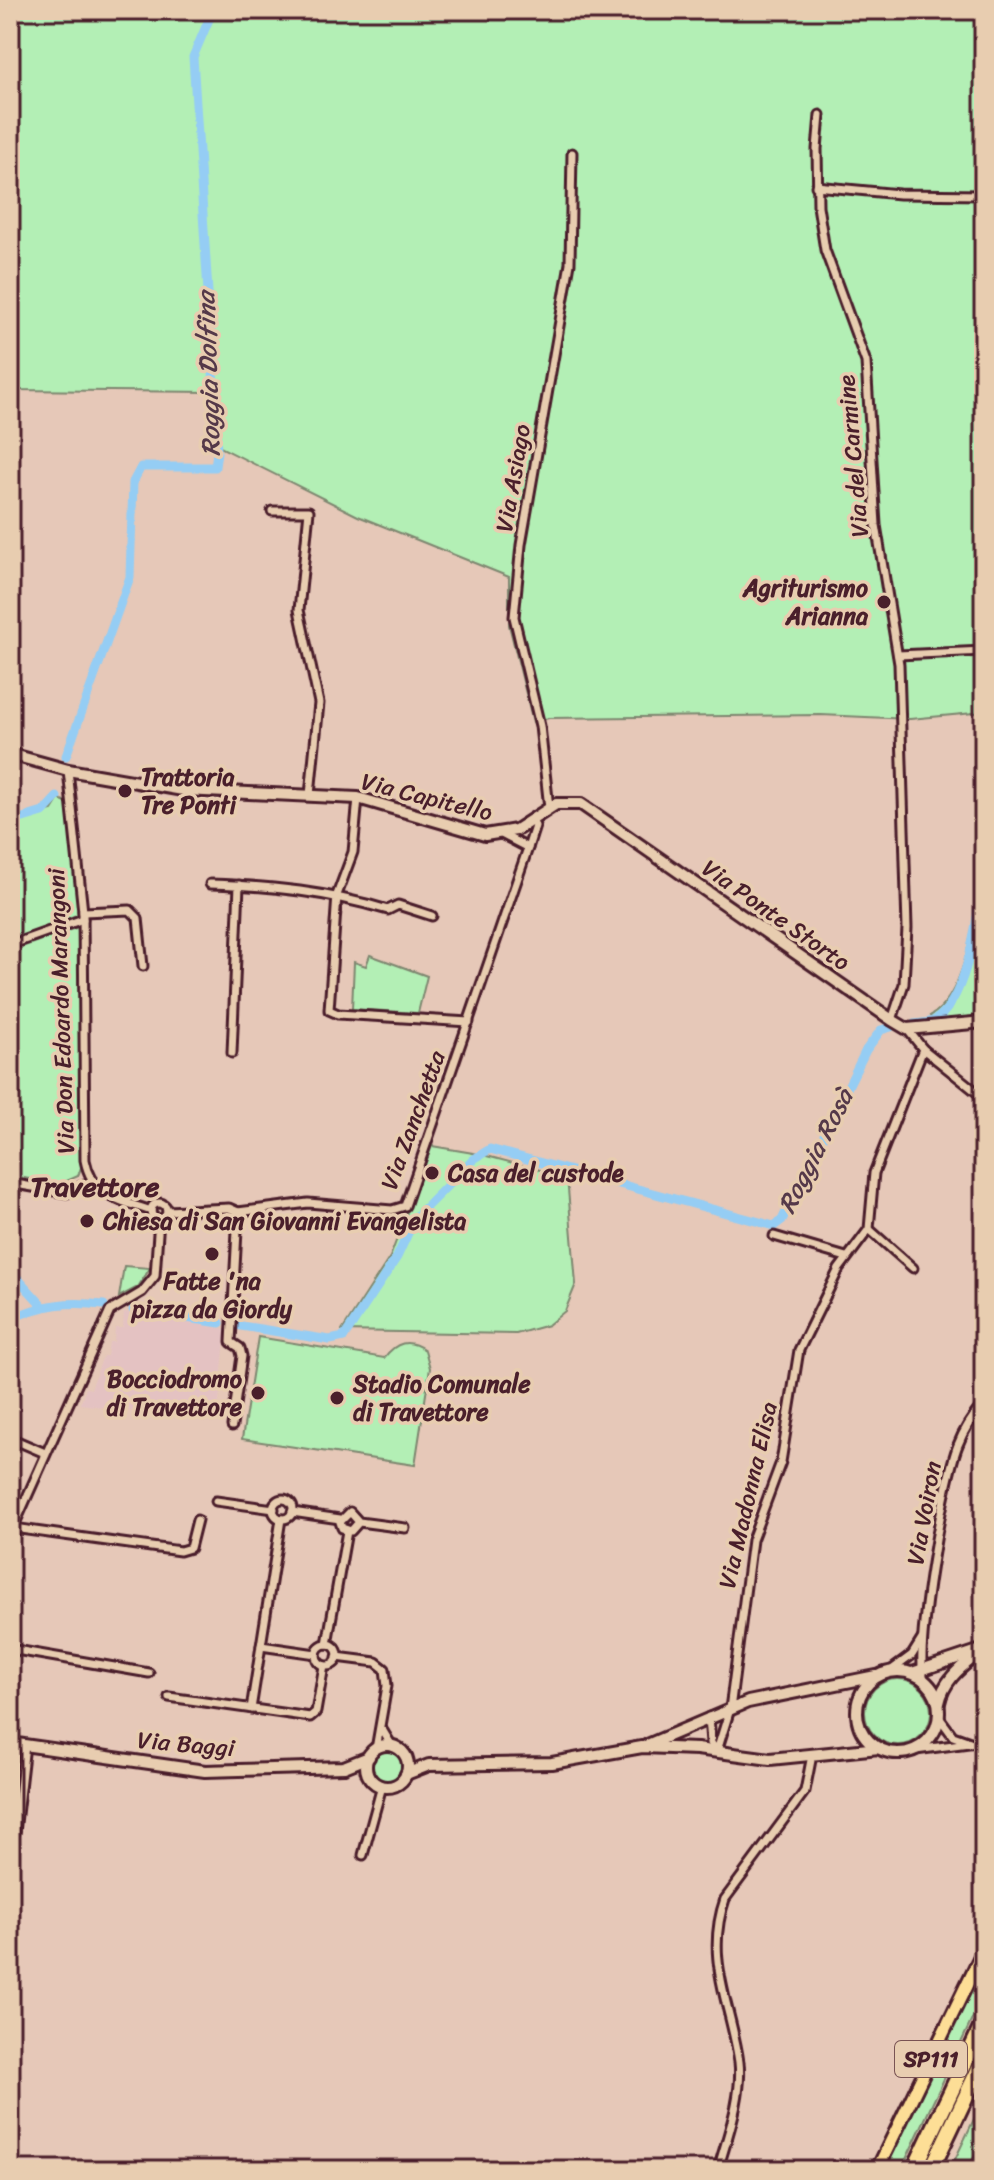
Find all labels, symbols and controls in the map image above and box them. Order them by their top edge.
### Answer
water label: Roggia Dolfina [182,288,234,457]
street label: Via del Carmine [825,373,881,539]
street label: Via Asiago [483,421,543,535]
place label: Agriturismo Arianna [742,567,869,637]
marker: Agriturismo Arianna [875,593,893,611]
place label: Trattoria Tre Ponti [141,756,237,826]
street label: Via Capitello [357,760,497,834]
marker: Trattoria Tre Ponti [116,782,134,800]
street label: Via Ponte Storto [693,848,859,982]
street label: Via Don Edoardo Marangoni [35,866,87,1154]
street label: Via Zanchetta [368,1044,458,1196]
water label: Roggia Rosà [764,1079,867,1222]
place label: Casa del custode [447,1152,624,1194]
district label: Travettore [31,1162,160,1211]
marker: Casa del custode [423,1164,441,1182]
place label: Chiesa di San Giovanni Evangelista [102,1200,466,1242]
marker: Chiesa di San Giovanni Evangelista [78,1212,96,1230]
marker: Fatte 'na pizza da Giordy [203,1245,221,1263]
place label: Fatte 'na pizza da Giordy [130,1260,293,1330]
place label: Bocciodromo di Travettore [106,1358,243,1428]
place label: Stadio Comunale di Travettore [352,1363,531,1433]
marker: Bocciodromo di Travettore [249,1384,267,1402]
marker: Stadio Comunale di Travettore [328,1389,346,1407]
street label: Via Madonna Elisa [706,1397,790,1593]
street label: Via Voiron [894,1458,954,1568]
street label: Via Baggi [136,1719,238,1769]
road number: SP111 [895,2041,967,2077]

